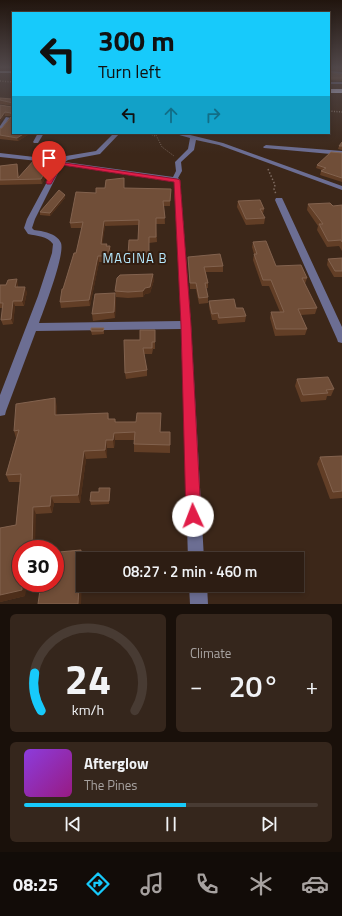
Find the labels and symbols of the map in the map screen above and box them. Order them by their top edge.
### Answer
pin [32,141,66,182]
district label: MAGINA B [102,248,168,268]
position arrow [172,495,214,537]
speed limit sign: 30 [12,540,64,592]

